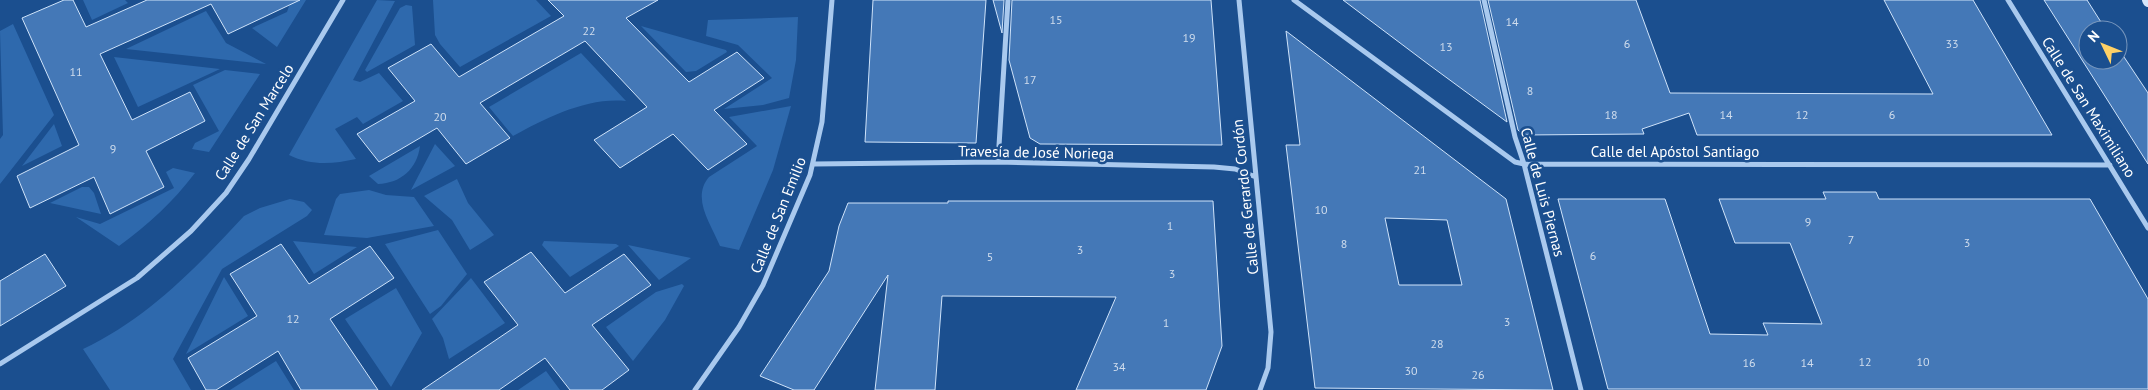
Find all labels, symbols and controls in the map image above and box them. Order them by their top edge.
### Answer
house number: 15 [1049,12,1063,27]
house number: 14 [1505,14,1519,29]
north arrow [2078,20,2128,70]
house number: 22 [582,23,596,38]
text: N [2084,27,2103,46]
house number: 19 [1182,30,1196,45]
street label: Calle de San Maximiliano [2038,33,2140,181]
house number: 6 [1624,36,1630,51]
house number: 33 [1945,36,1959,51]
house number: 13 [1439,39,1453,54]
street label: Calle de San Marcelo [210,60,298,184]
house number: 11 [69,64,83,79]
house number: 17 [1023,72,1037,87]
house number: 8 [1527,83,1533,98]
house number: 18 [1604,107,1618,122]
house number: 14 [1719,107,1733,122]
house number: 12 [1795,107,1809,122]
house number: 6 [1889,107,1895,122]
house number: 20 [433,109,447,124]
street label: Calle de Gerardo Cordón [1227,118,1263,276]
street label: Calle de Luis Piernas [1517,125,1569,259]
house number: 9 [110,141,116,156]
street label: Travesía de José Noriega [958,141,1114,163]
street label: Calle del Apóstol Santiago [1591,142,1759,161]
street label: Calle de San Emilio [746,154,810,276]
house number: 21 [1413,162,1427,177]
house number: 10 [1314,202,1328,217]
house number: 9 [1805,214,1811,229]
house number: 1 [1167,218,1173,233]
house number: 7 [1848,232,1854,247]
house number: 3 [1964,235,1970,250]
house number: 8 [1341,236,1347,251]
house number: 3 [1077,242,1083,257]
house number: 6 [1590,248,1596,263]
house number: 5 [987,249,993,264]
house number: 3 [1169,266,1175,281]
house number: 12 [286,311,300,326]
house number: 3 [1504,314,1510,329]
house number: 1 [1163,315,1169,330]
house number: 28 [1430,336,1444,351]
house number: 12 [1858,354,1872,369]
house number: 10 [1916,354,1930,369]
house number: 16 [1742,355,1756,370]
house number: 14 [1800,355,1814,370]
house number: 34 [1112,359,1126,374]
house number: 30 [1404,363,1418,378]
house number: 26 [1471,367,1485,382]

